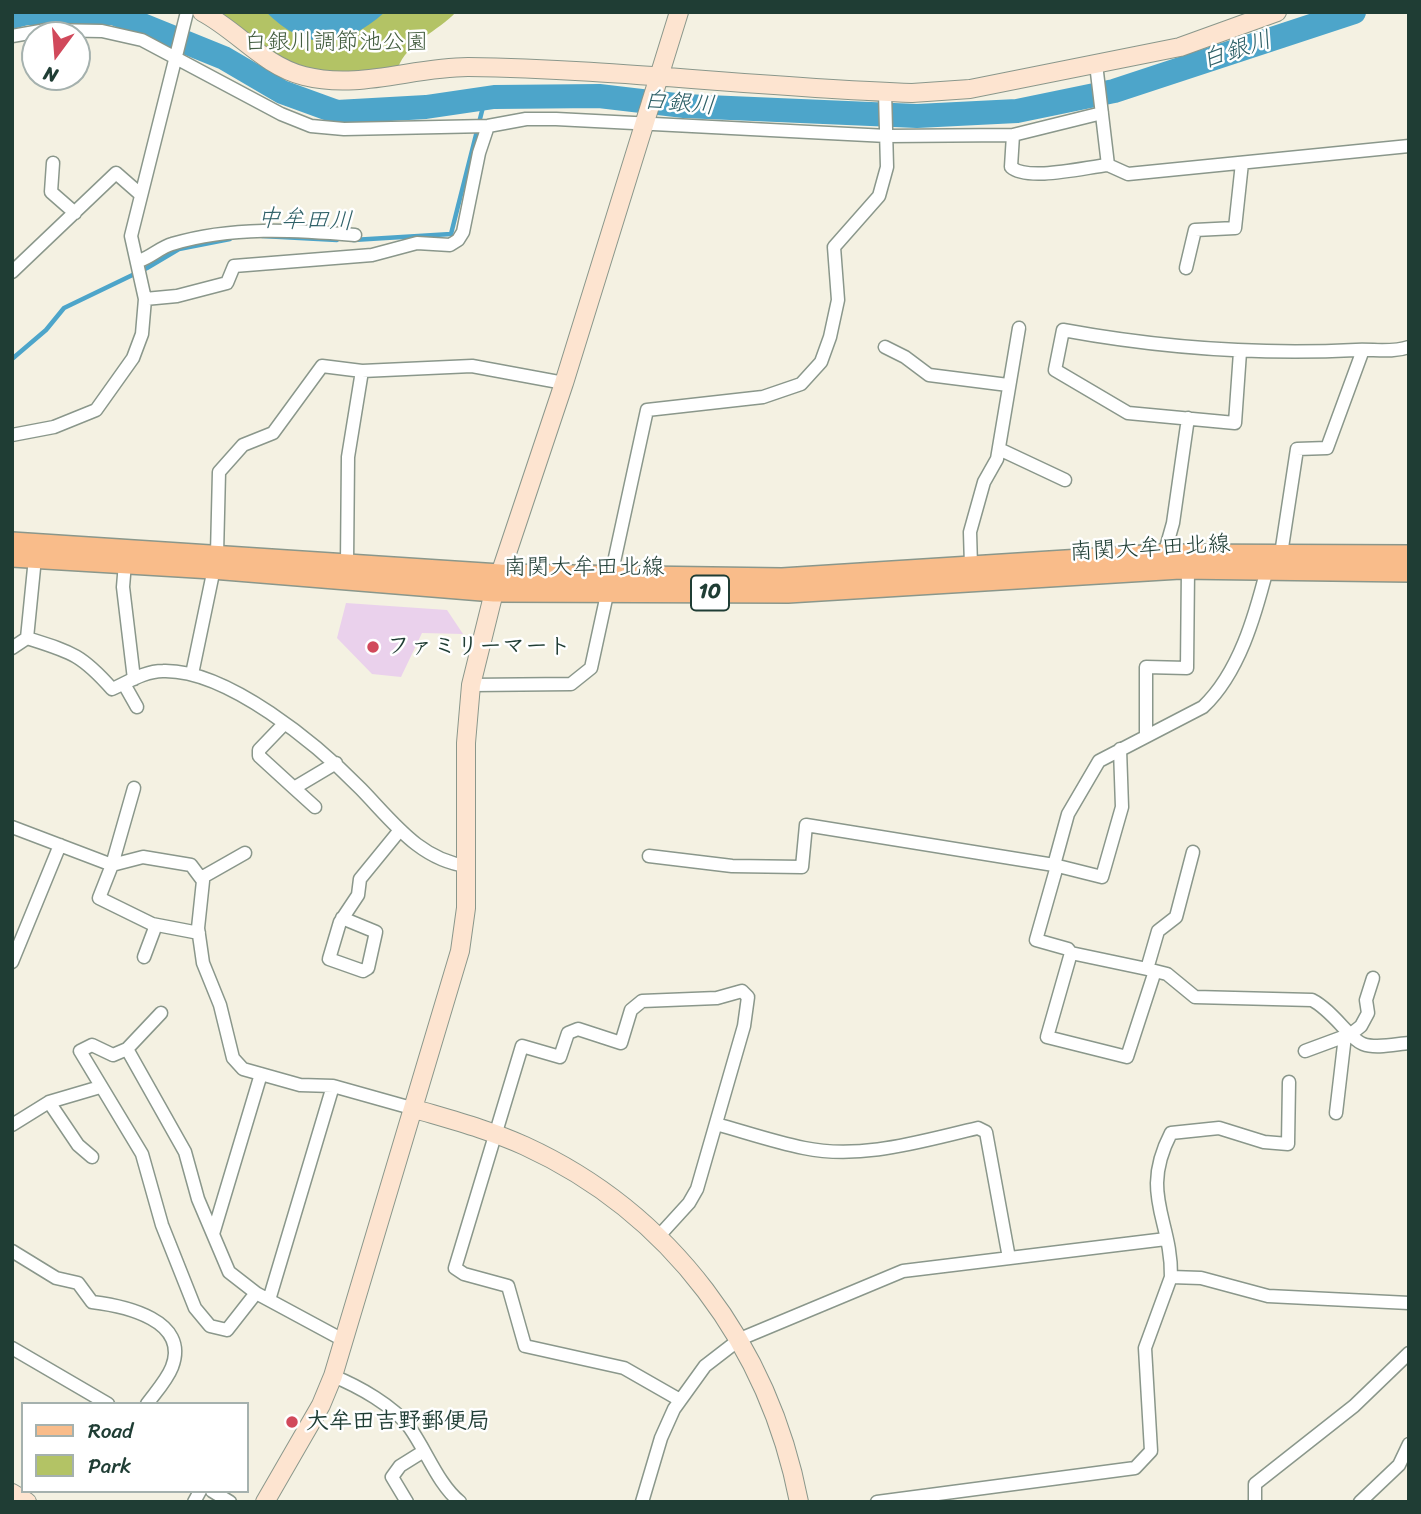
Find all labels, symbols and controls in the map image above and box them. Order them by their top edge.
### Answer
north arrow [21,21,91,91]
water label: 白銀川 [1198,26,1276,76]
park label: 白銀川調節池公園 [244,29,428,57]
text: N [40,57,62,92]
water label: 白銀川 [642,87,716,121]
water label: 中牟田川 [257,205,353,237]
street label: 南関大牟田北線 [1069,531,1231,567]
street label: 南関大牟田北線 [504,554,664,582]
road number: 10 [691,576,729,610]
place label: ファミリーマート [387,633,571,661]
marker: ファミリーマート [365,639,381,655]
legend [21,1402,248,1493]
place label: 大牟田吉野郵便局 [306,1408,490,1436]
text: Road [88,1412,133,1450]
marker: 大牟田吉野郵便局 [284,1414,300,1430]
text: Park [88,1447,131,1485]

